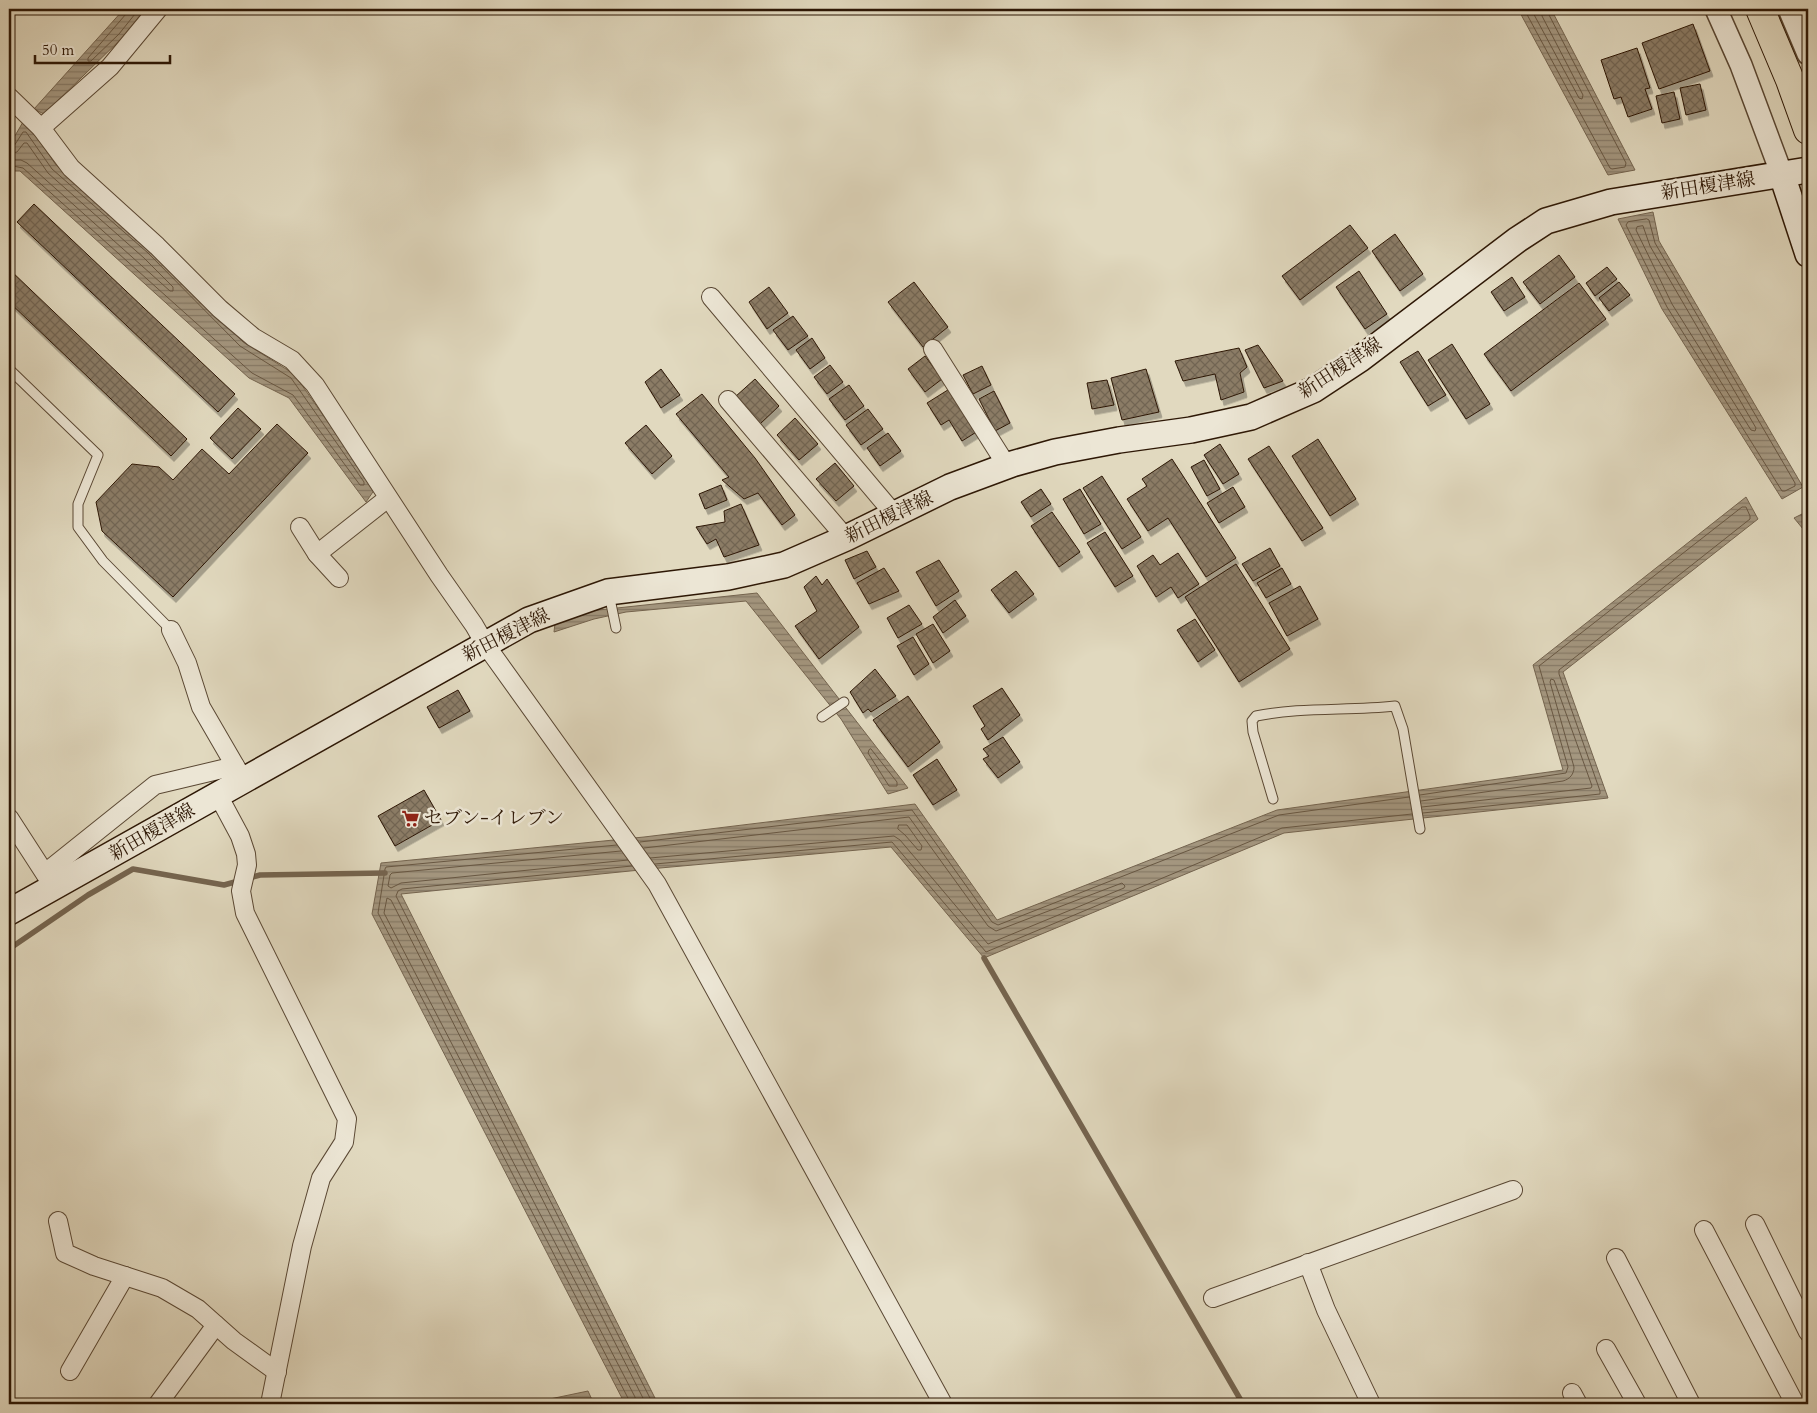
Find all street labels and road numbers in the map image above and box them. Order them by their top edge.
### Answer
street label: 新田榎津線 [1659,166,1757,206]
street label: 新田榎津線 [1293,331,1387,405]
street label: 新田榎津線 [841,484,937,550]
street label: 新田榎津線 [458,602,554,668]
street label: 新田榎津線 [104,797,200,867]

